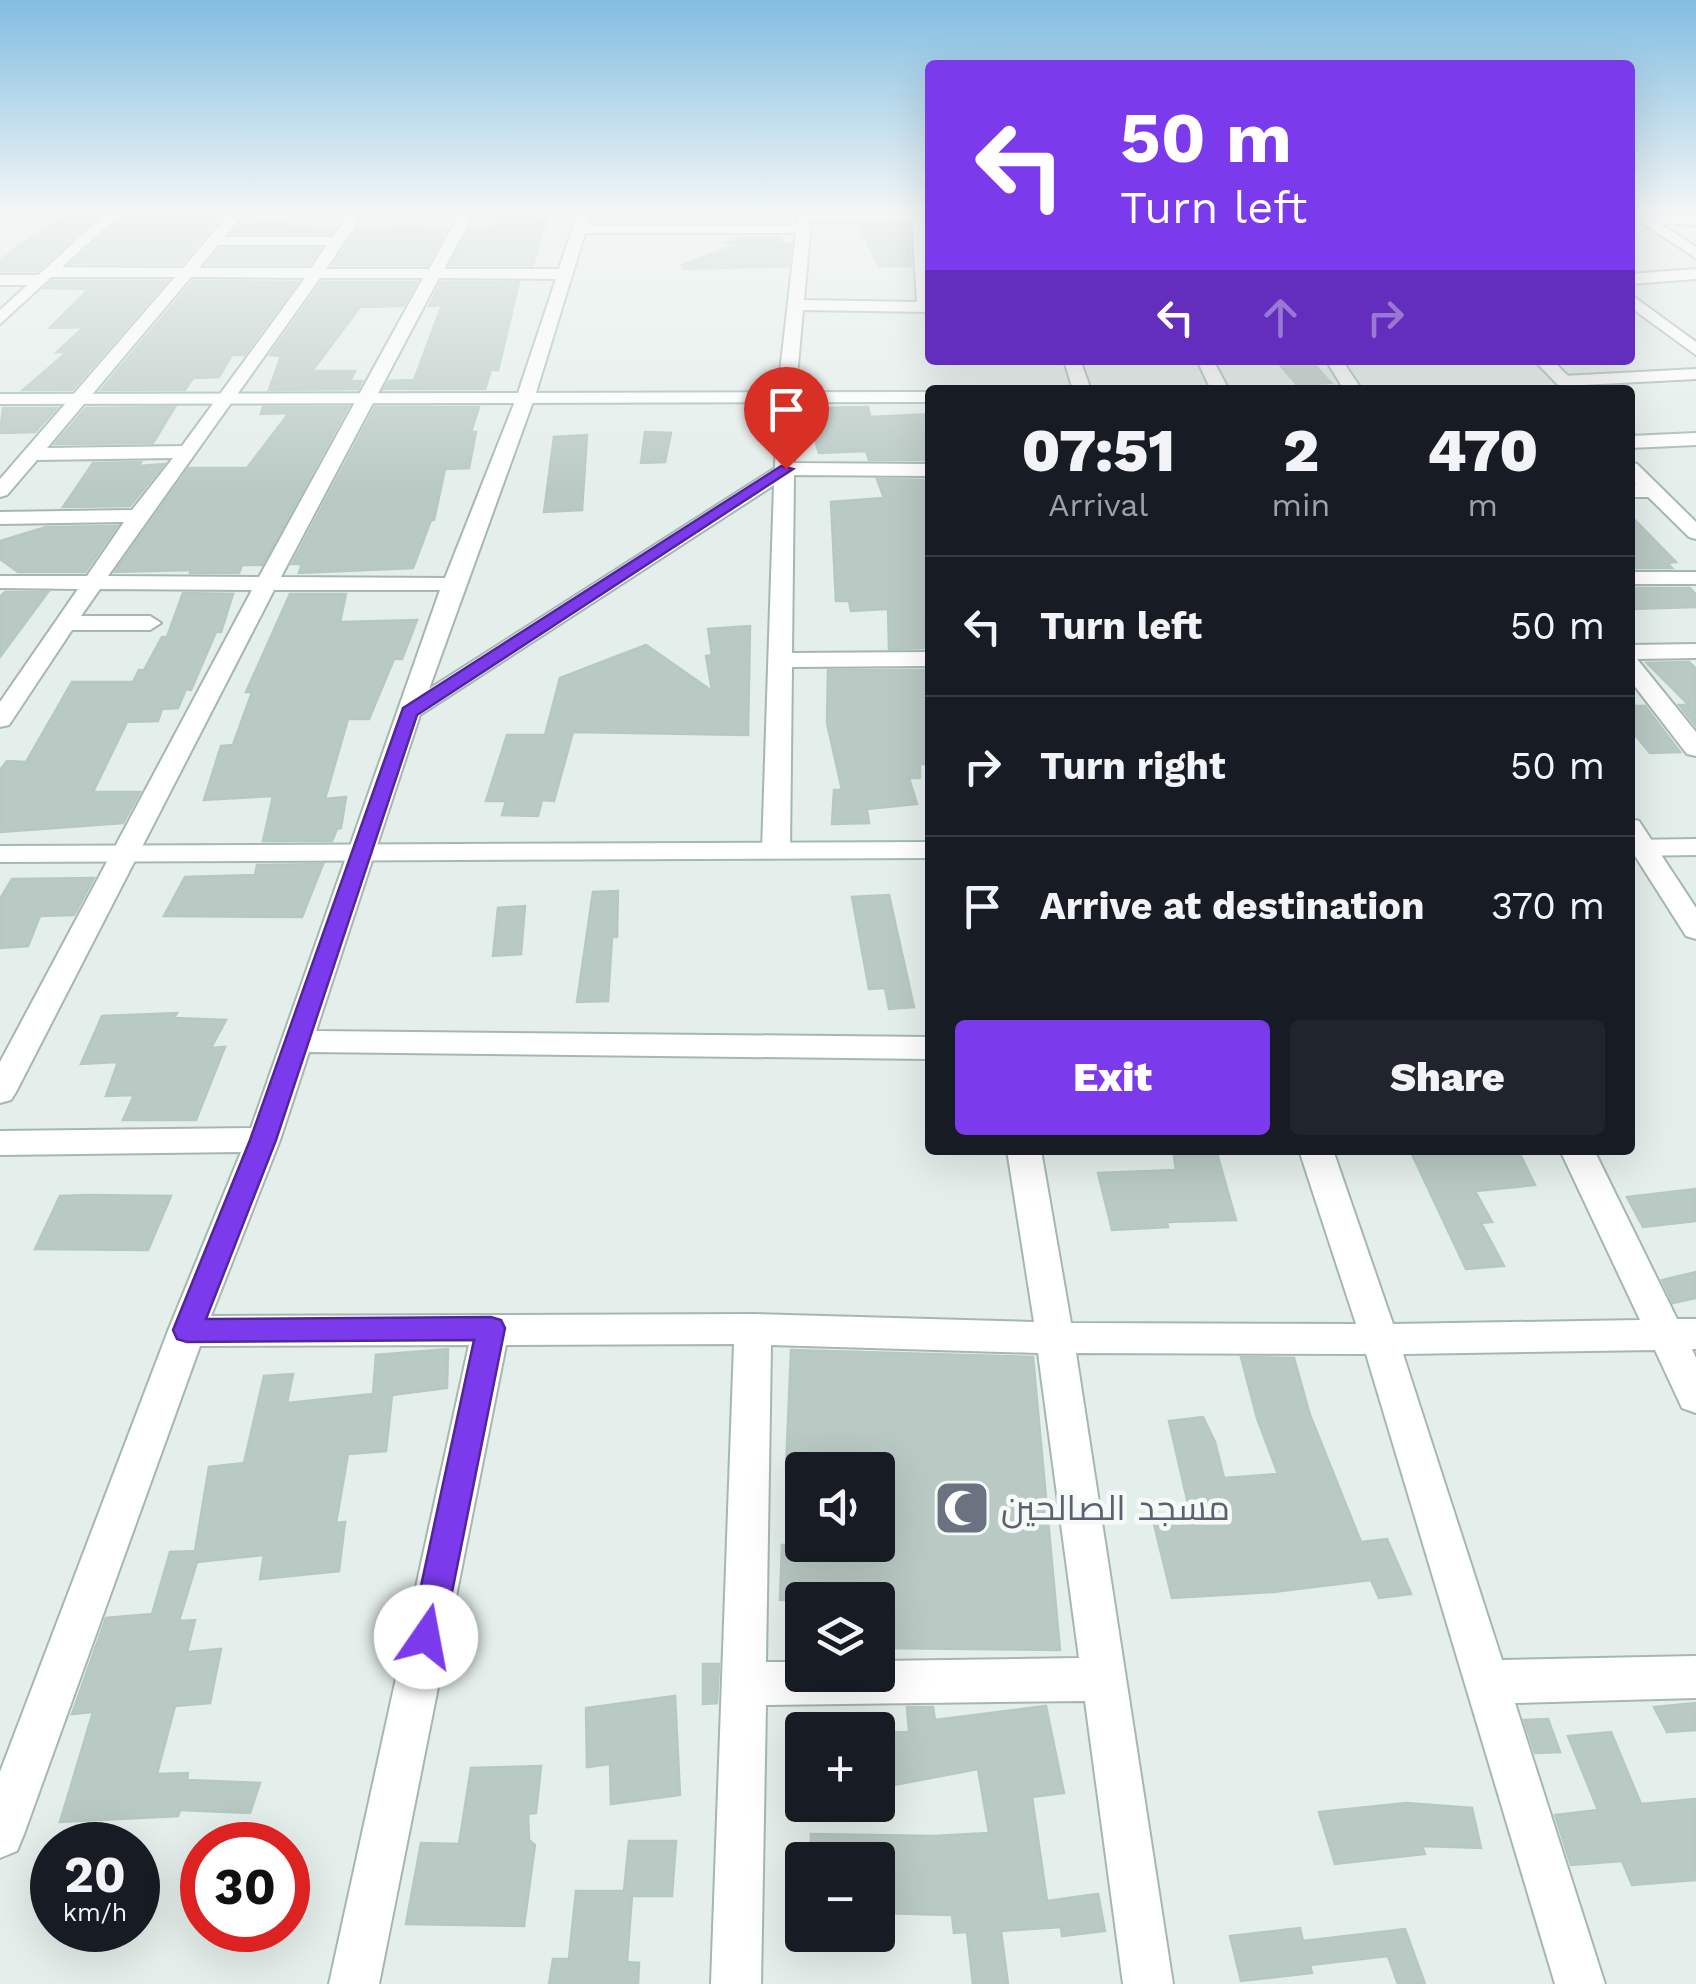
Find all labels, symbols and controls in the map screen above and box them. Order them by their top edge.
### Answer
text: 50 m [1120,97,1292,179]
icon: left [955,100,1085,230]
text: Turn left [1120,181,1307,234]
icon: left [1148,290,1203,345]
icon: ahead [1253,290,1308,345]
icon: right [1358,290,1413,345]
pin [744,367,829,470]
icon: arrive [759,382,814,437]
text: 07:51 [1022,415,1175,486]
text: 2 [1283,415,1319,486]
text: 470 [1427,415,1538,486]
text: Arrival [1048,486,1148,524]
text: min [1272,486,1330,524]
text: m [1467,486,1498,524]
icon: left [955,599,1010,654]
text: Turn left [1040,604,1202,648]
text: 50 m [1510,604,1605,648]
icon: right [955,739,1010,794]
text: Turn right [1040,744,1226,788]
text: 50 m [1510,744,1605,788]
icon: arrive [955,879,1010,934]
text: Arrive at destination [1040,884,1425,928]
text: 370 m [1491,884,1605,928]
button: Exit [955,1020,1270,1135]
button: Share [1290,1020,1605,1135]
map controls [785,1452,895,1952]
button: sound [785,1452,895,1562]
mosque icon: مسجد الصالحين [932,1478,992,1538]
place label: مسجد الصالحين [1001,1487,1230,1529]
button: layers [785,1582,895,1692]
position arrow [374,1585,478,1689]
button: + [785,1712,895,1822]
speed limit sign: 30 [180,1822,310,1952]
button: − [785,1842,895,1952]
text: 20 [64,1845,126,1904]
text: km/h [63,1898,127,1927]

